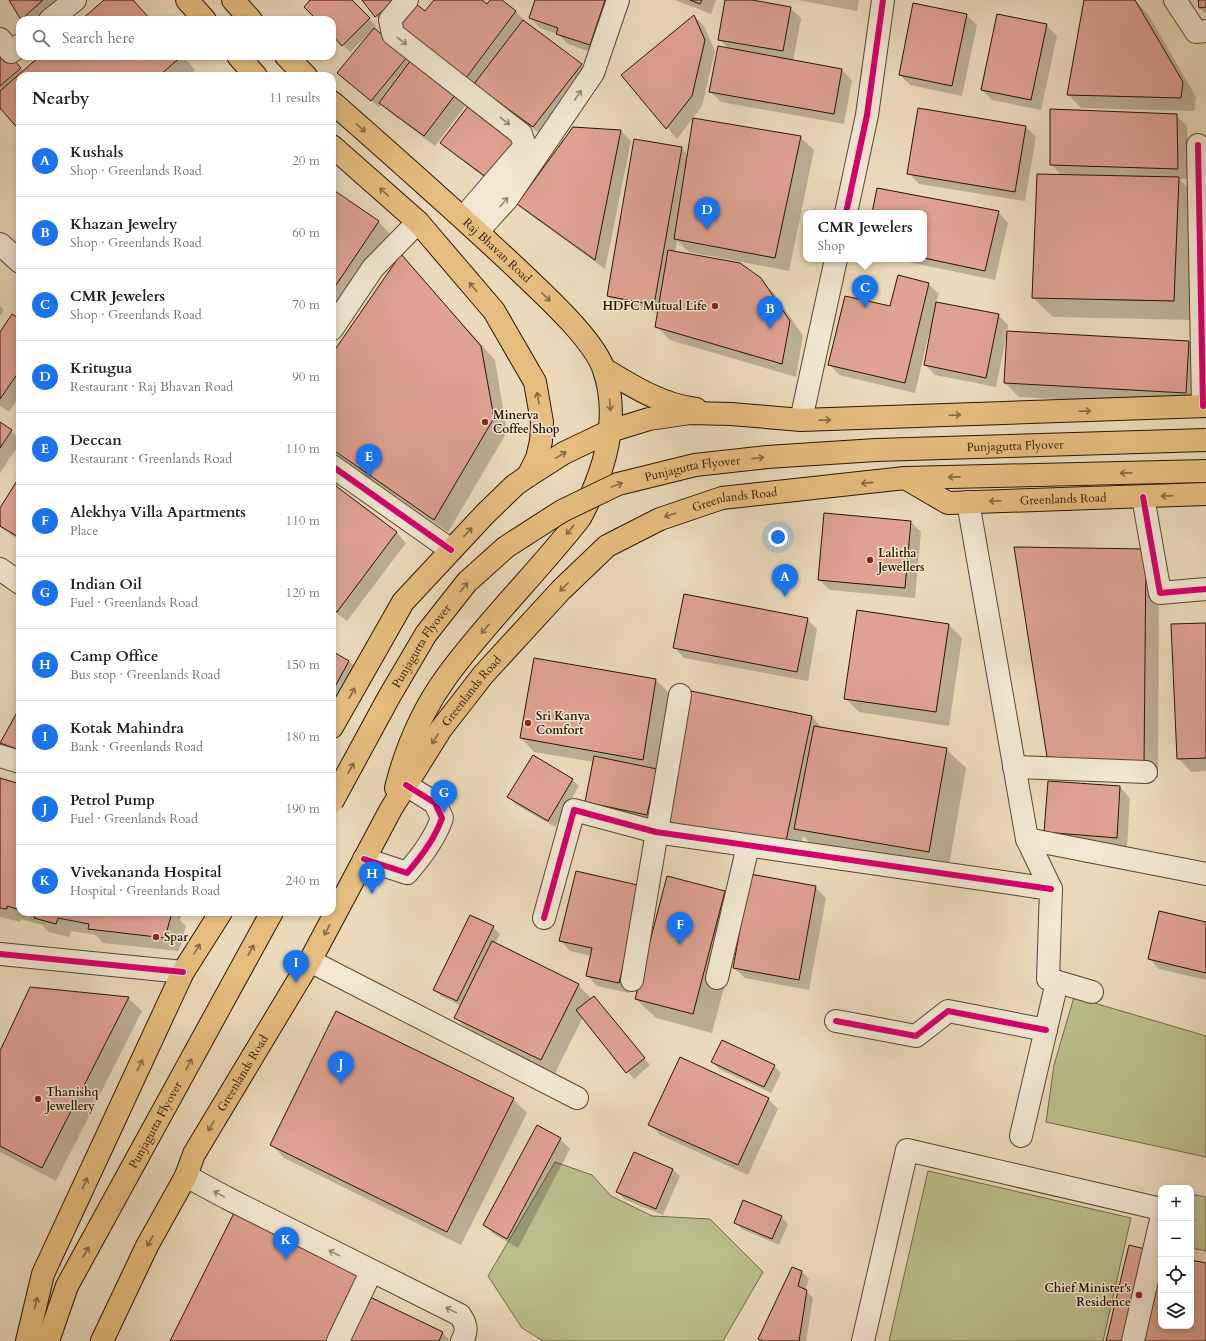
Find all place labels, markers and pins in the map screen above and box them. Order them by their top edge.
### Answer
pin: D [694,197,720,230]
pin: C [852,275,878,308]
pin: B [757,296,783,329]
place label: HDFC Mutual Life [602,298,707,314]
marker: HDFC Mutual Life [710,301,720,311]
place label: Minerva Coffee Shop [493,407,560,437]
marker: Minerva Coffee Shop [480,417,490,427]
pin: E [356,444,382,477]
place label: Lalitha Jewellers [876,545,924,575]
marker: Lalitha Jewellers [865,555,875,565]
pin: A [772,564,798,597]
place label: Sri Kanya Comfort [536,708,590,738]
marker: Sri Kanya Comfort [523,718,533,728]
pin: G [431,780,457,813]
pin: H [359,861,385,894]
pin: F [667,912,693,945]
place label: Spar [164,929,188,945]
marker: Spar [151,932,161,942]
pin: I [283,950,309,983]
pin: J [328,1051,354,1084]
place label: Thanishq Jewellery [44,1084,98,1114]
marker: Thanishq Jewellery [33,1094,43,1104]
pin: K [273,1227,299,1260]
place label: Chief Minister's Residence [1044,1280,1131,1310]
marker: Chief Minister's Residence [1134,1290,1144,1300]

